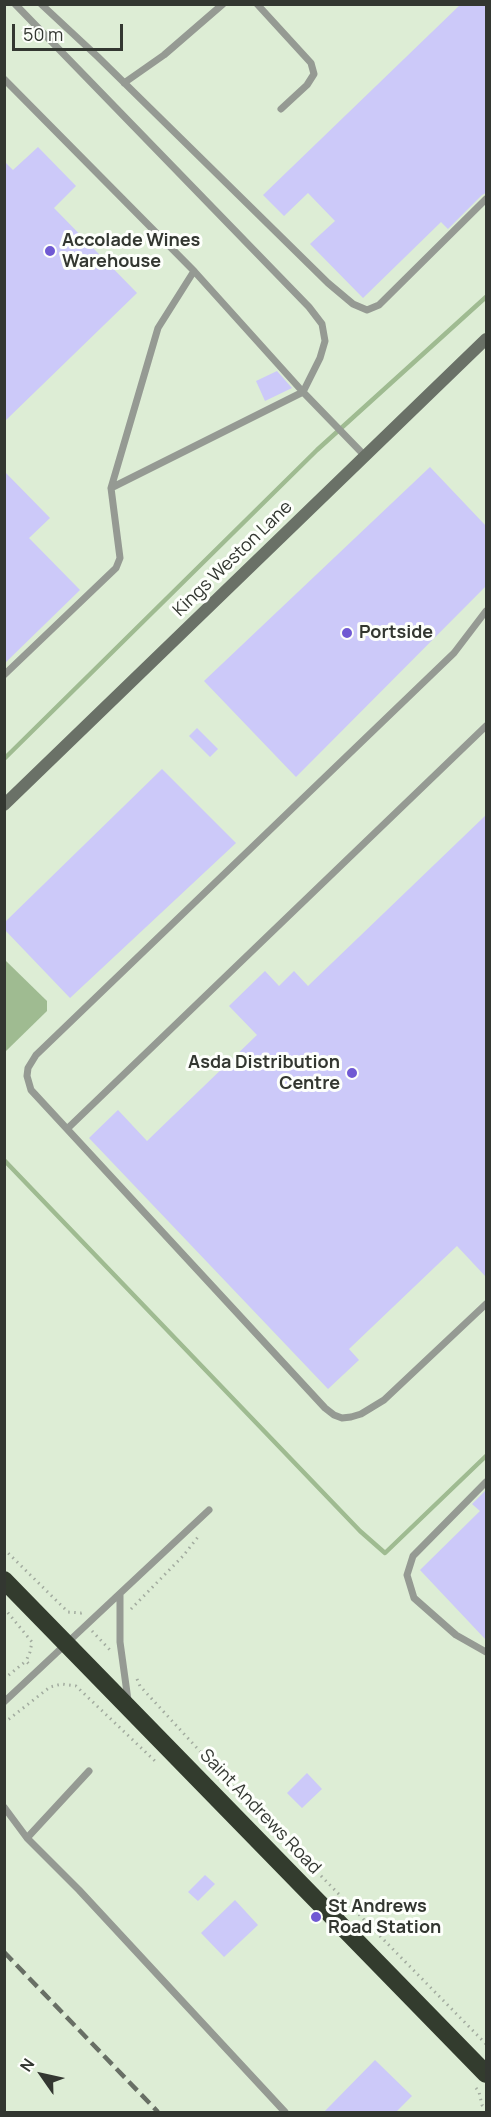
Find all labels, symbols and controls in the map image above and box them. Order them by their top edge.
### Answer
scale bar [15,12,126,50]
text: 50 m [23,22,63,46]
place label: Accolade Wines Warehouse [62,230,200,272]
marker: Accolade Wines Warehouse [43,244,57,258]
street label: Kings Weston Lane [169,497,297,621]
place label: Portside [359,622,433,644]
marker: Portside [340,626,354,640]
place label: Asda Distribution Centre [188,1052,340,1094]
marker: Asda Distribution Centre [345,1066,359,1080]
street label: Saint Andrews Road [195,1745,325,1879]
place label: St Andrews Road Station [328,1896,441,1938]
marker: St Andrews Road Station [309,1910,323,1924]
north arrow [12,2045,72,2105]
text: N [15,2054,39,2076]

